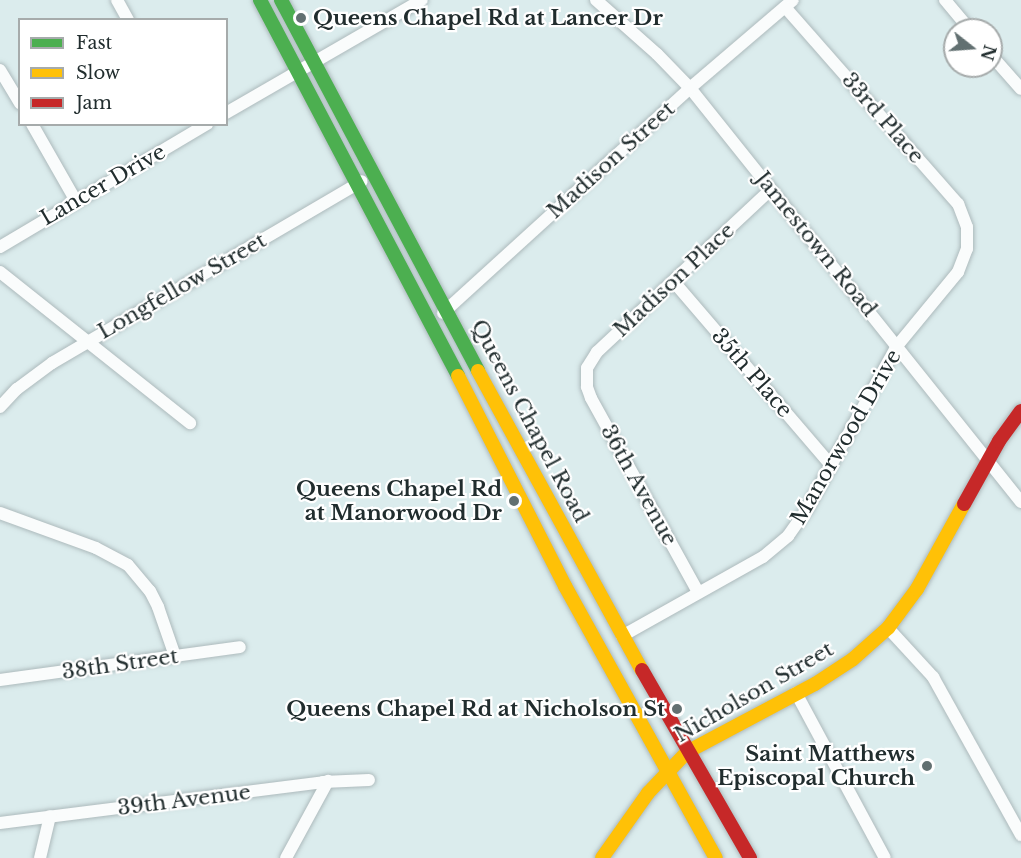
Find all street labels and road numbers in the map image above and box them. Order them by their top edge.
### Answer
street label: 33rd Place [837,67,929,169]
street label: Madison Street [542,96,680,224]
street label: Lancer Drive [36,139,170,231]
street label: Jamestown Road [750,167,882,321]
street label: Madison Place [608,218,740,342]
street label: Longfellow Street [93,227,271,345]
street label: Queens Chapel Road [466,315,594,527]
street label: 35th Place [707,323,797,423]
street label: Manorwood Drive [786,345,906,529]
street label: 36th Avenue [595,420,683,550]
street label: Nicholson Street [670,636,838,748]
street label: 38th Street [60,643,180,685]
street label: 39th Avenue [116,779,252,821]

